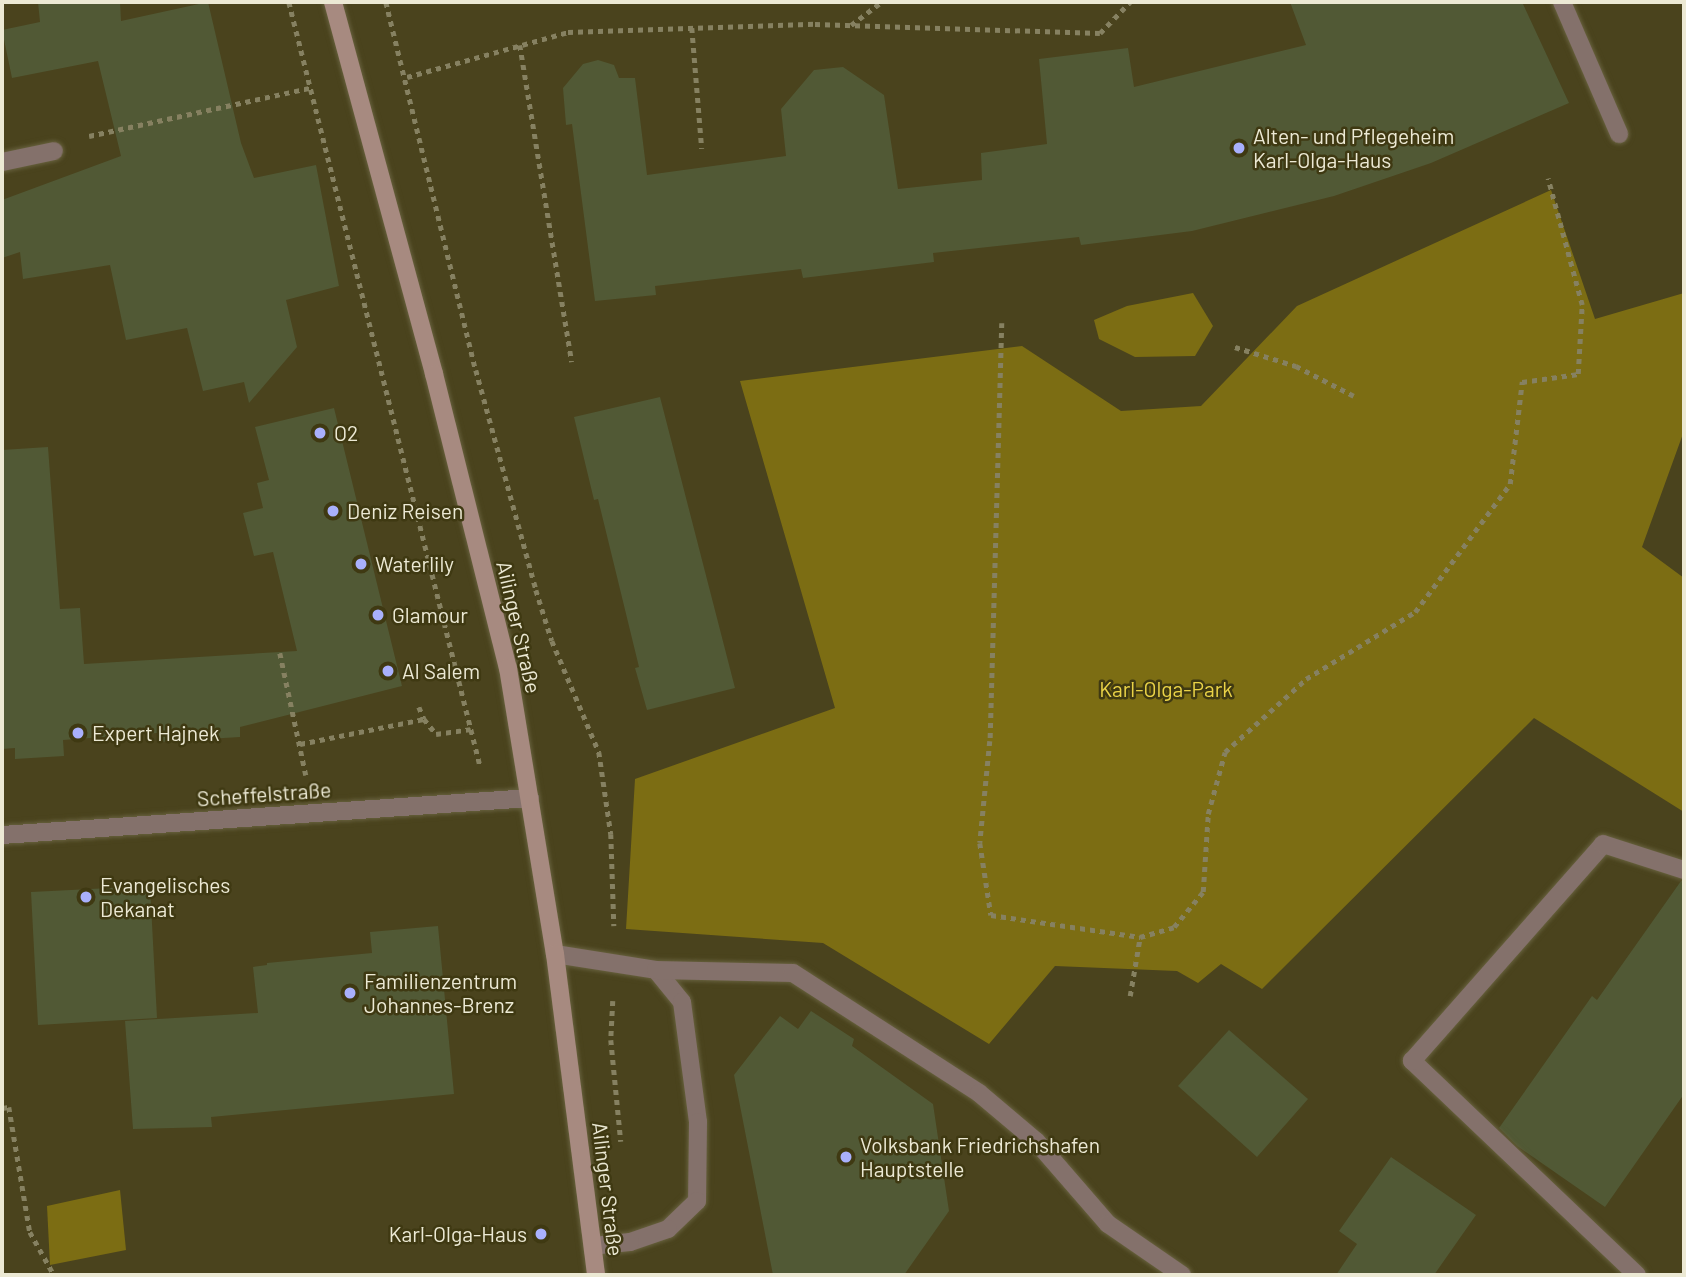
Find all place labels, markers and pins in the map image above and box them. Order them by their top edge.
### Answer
place label: Alten- und Pflegeheim Karl-Olga-Haus [1253,123,1454,173]
marker: Alten- und Pflegeheim Karl-Olga-Haus [1231,140,1247,156]
place label: O2 [334,420,358,446]
marker: O2 [312,425,328,441]
place label: Deniz Reisen [347,498,463,524]
marker: Deniz Reisen [325,503,341,519]
place label: Waterlily [375,551,454,577]
marker: Waterlily [353,556,369,572]
place label: Glamour [392,602,468,628]
marker: Glamour [370,607,386,623]
place label: Al Salem [402,658,480,684]
marker: Al Salem [380,663,396,679]
place label: Expert Hajnek [92,720,220,746]
marker: Expert Hajnek [70,725,86,741]
place label: Evangelisches Dekanat [100,872,230,922]
marker: Evangelisches Dekanat [78,889,94,905]
place label: Familienzentrum Johannes-Brenz [364,968,517,1018]
marker: Familienzentrum Johannes-Brenz [342,985,358,1001]
place label: Volksbank Friedrichshafen Hauptstelle [860,1132,1100,1182]
marker: Volksbank Friedrichshafen Hauptstelle [838,1149,854,1165]
place label: Karl-Olga-Haus [389,1221,527,1247]
marker: Karl-Olga-Haus [533,1226,549,1242]

